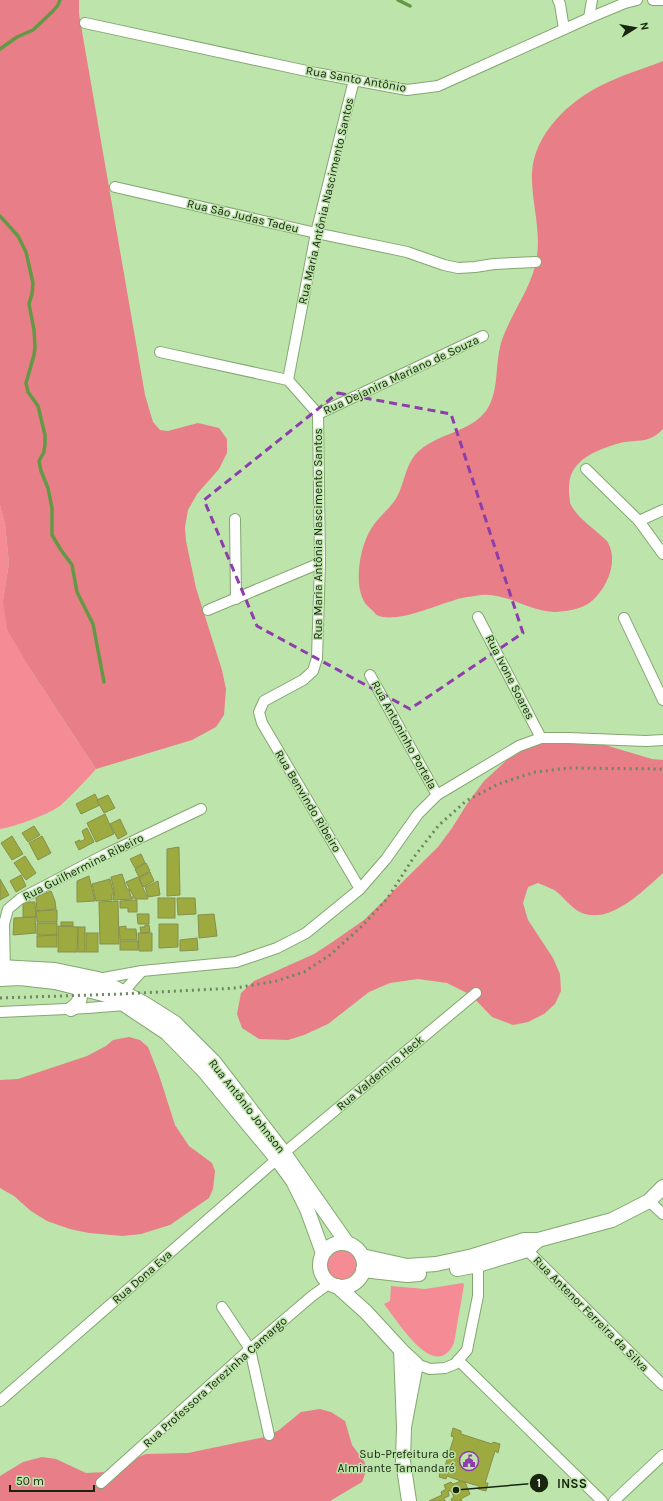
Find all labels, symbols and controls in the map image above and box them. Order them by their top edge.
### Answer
north arrow [615,8,655,48]
text: N [637,21,651,31]
street label: Rua Santo Antônio [305,63,407,95]
street label: Rua Maria Antônia Nascimento Santos [295,96,357,306]
street label: Rua São Judas Tadeu [186,196,300,236]
street label: Rua Dejanira Mariano de Souza [321,333,481,417]
street label: Rua Maria Antônia Nascimento Santos [311,428,325,640]
street label: Rua Ivone Soares [483,632,537,722]
street label: Rua Antoninho Portela [368,678,440,792]
street label: Rua Benvindo Ribeiro [272,747,344,855]
street label: Rua Guilhermina Ribeiro [20,830,146,904]
street label: Rua Valdemiro Heck [334,1032,427,1114]
street label: Rua Antônio Johnson [206,1056,288,1156]
street label: Rua Dona Eva [109,1247,175,1307]
street label: Rua Antenor Ferreira da Silva [530,1253,652,1375]
street label: Rua Professora Terezinha Camargo [140,1314,290,1450]
place label: Sub-Prefeitura de Almirante Tamandaré [337,1447,455,1475]
public building icon: Sub-Prefeitura de Almirante Tamandaré [458,1450,480,1472]
scale bar [10,1467,94,1493]
callout: INSS [529,1470,595,1495]
text: 50 m [16,1474,44,1488]
text: 1 [537,1476,541,1490]
text: INSS [557,1476,587,1491]

